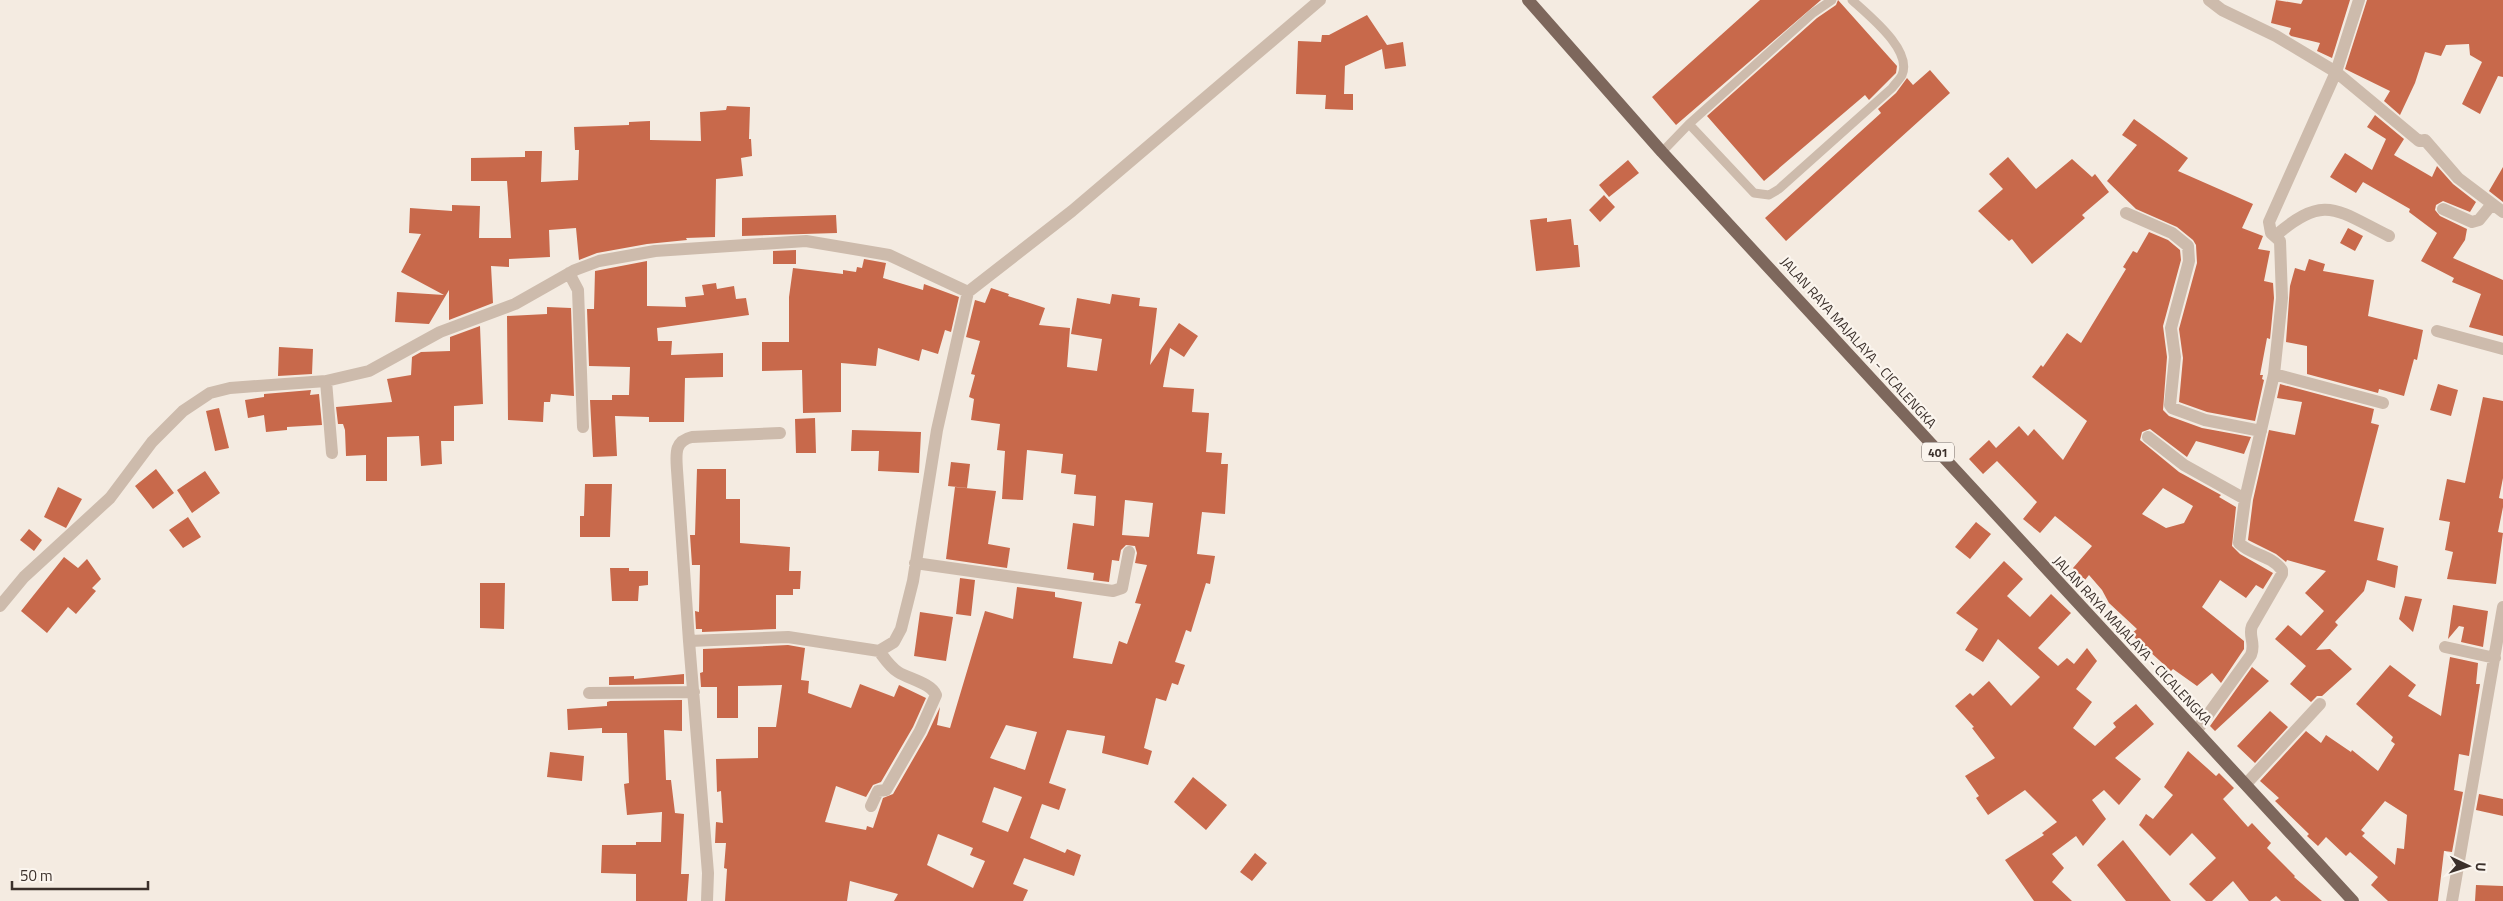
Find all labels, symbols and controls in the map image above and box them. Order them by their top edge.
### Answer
street label: JALAN RAYA MAJALAYA - CICALENGKA [1776,251,1942,433]
road number: 401 [1922,442,1954,462]
street label: JALAN RAYA MAJALAYA - CICALENGKA [2049,551,2218,730]
north arrow [2443,841,2493,891]
scale bar [12,858,149,890]
text: U [2471,862,2492,872]
text: 50 m [20,864,53,887]

